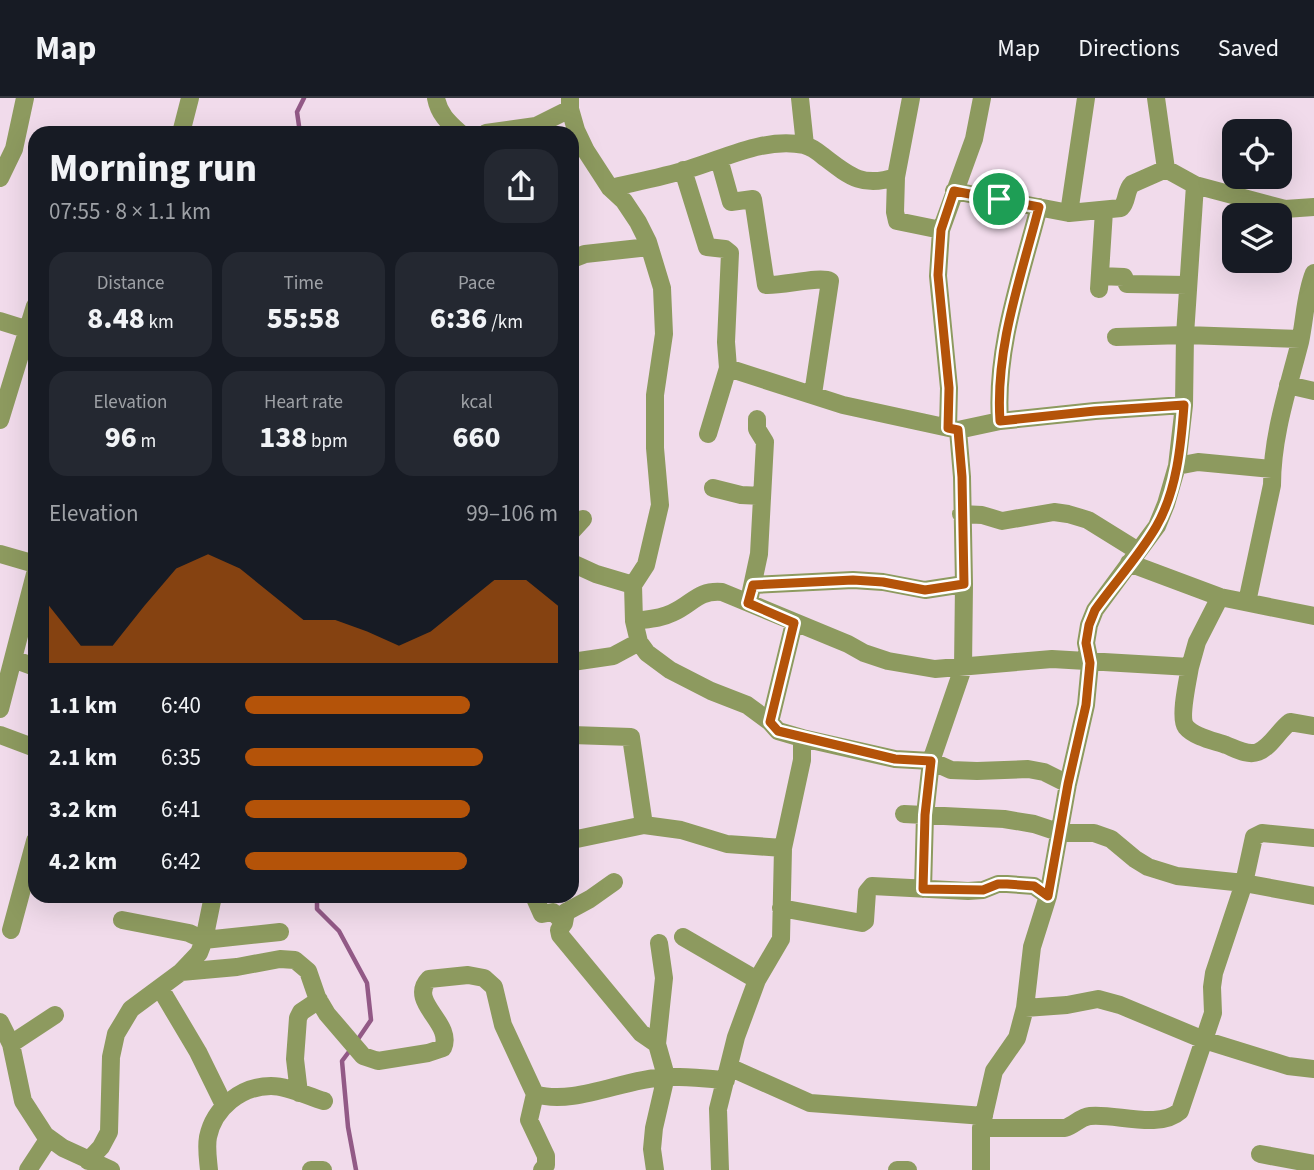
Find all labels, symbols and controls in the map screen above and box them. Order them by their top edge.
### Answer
text: Map [35,25,96,72]
text: Map [997,31,1040,66]
text: Directions [1078,31,1180,66]
text: Saved [1218,31,1279,66]
map controls [1222,119,1292,273]
button: locate [1222,119,1292,189]
text: Morning run [49,142,257,196]
button: share [484,149,558,223]
pin [969,169,1029,229]
icon: arrive [980,180,1018,218]
text: 07:55 · 8 × 1.1 km [49,195,211,228]
button: layers [1222,203,1292,273]
text: Distance [97,270,164,297]
text: Time [283,270,324,297]
text: Pace [458,270,495,297]
text: 8.48 [87,297,145,340]
text: 55:58 [267,297,340,340]
text: 6:36 [430,297,487,340]
text: km [145,309,174,336]
text: /km [487,309,523,336]
text: Elevation [94,389,167,416]
text: Heart rate [264,389,343,416]
text: kcal [461,389,492,416]
text: 96 [105,416,137,459]
text: 138 [259,416,307,459]
text: 660 [452,416,501,459]
text: m [137,428,156,455]
text: bpm [307,428,348,455]
text: Elevation [49,497,139,530]
text: 99–106 m [466,497,558,530]
text: 1.1 km [49,689,117,722]
text: 6:40 [161,689,201,722]
text: 2.1 km [49,741,117,774]
text: 6:35 [161,741,201,774]
text: 3.2 km [49,793,117,826]
text: 6:41 [161,793,201,826]
text: 4.2 km [49,845,117,878]
text: 6:42 [161,845,201,878]

